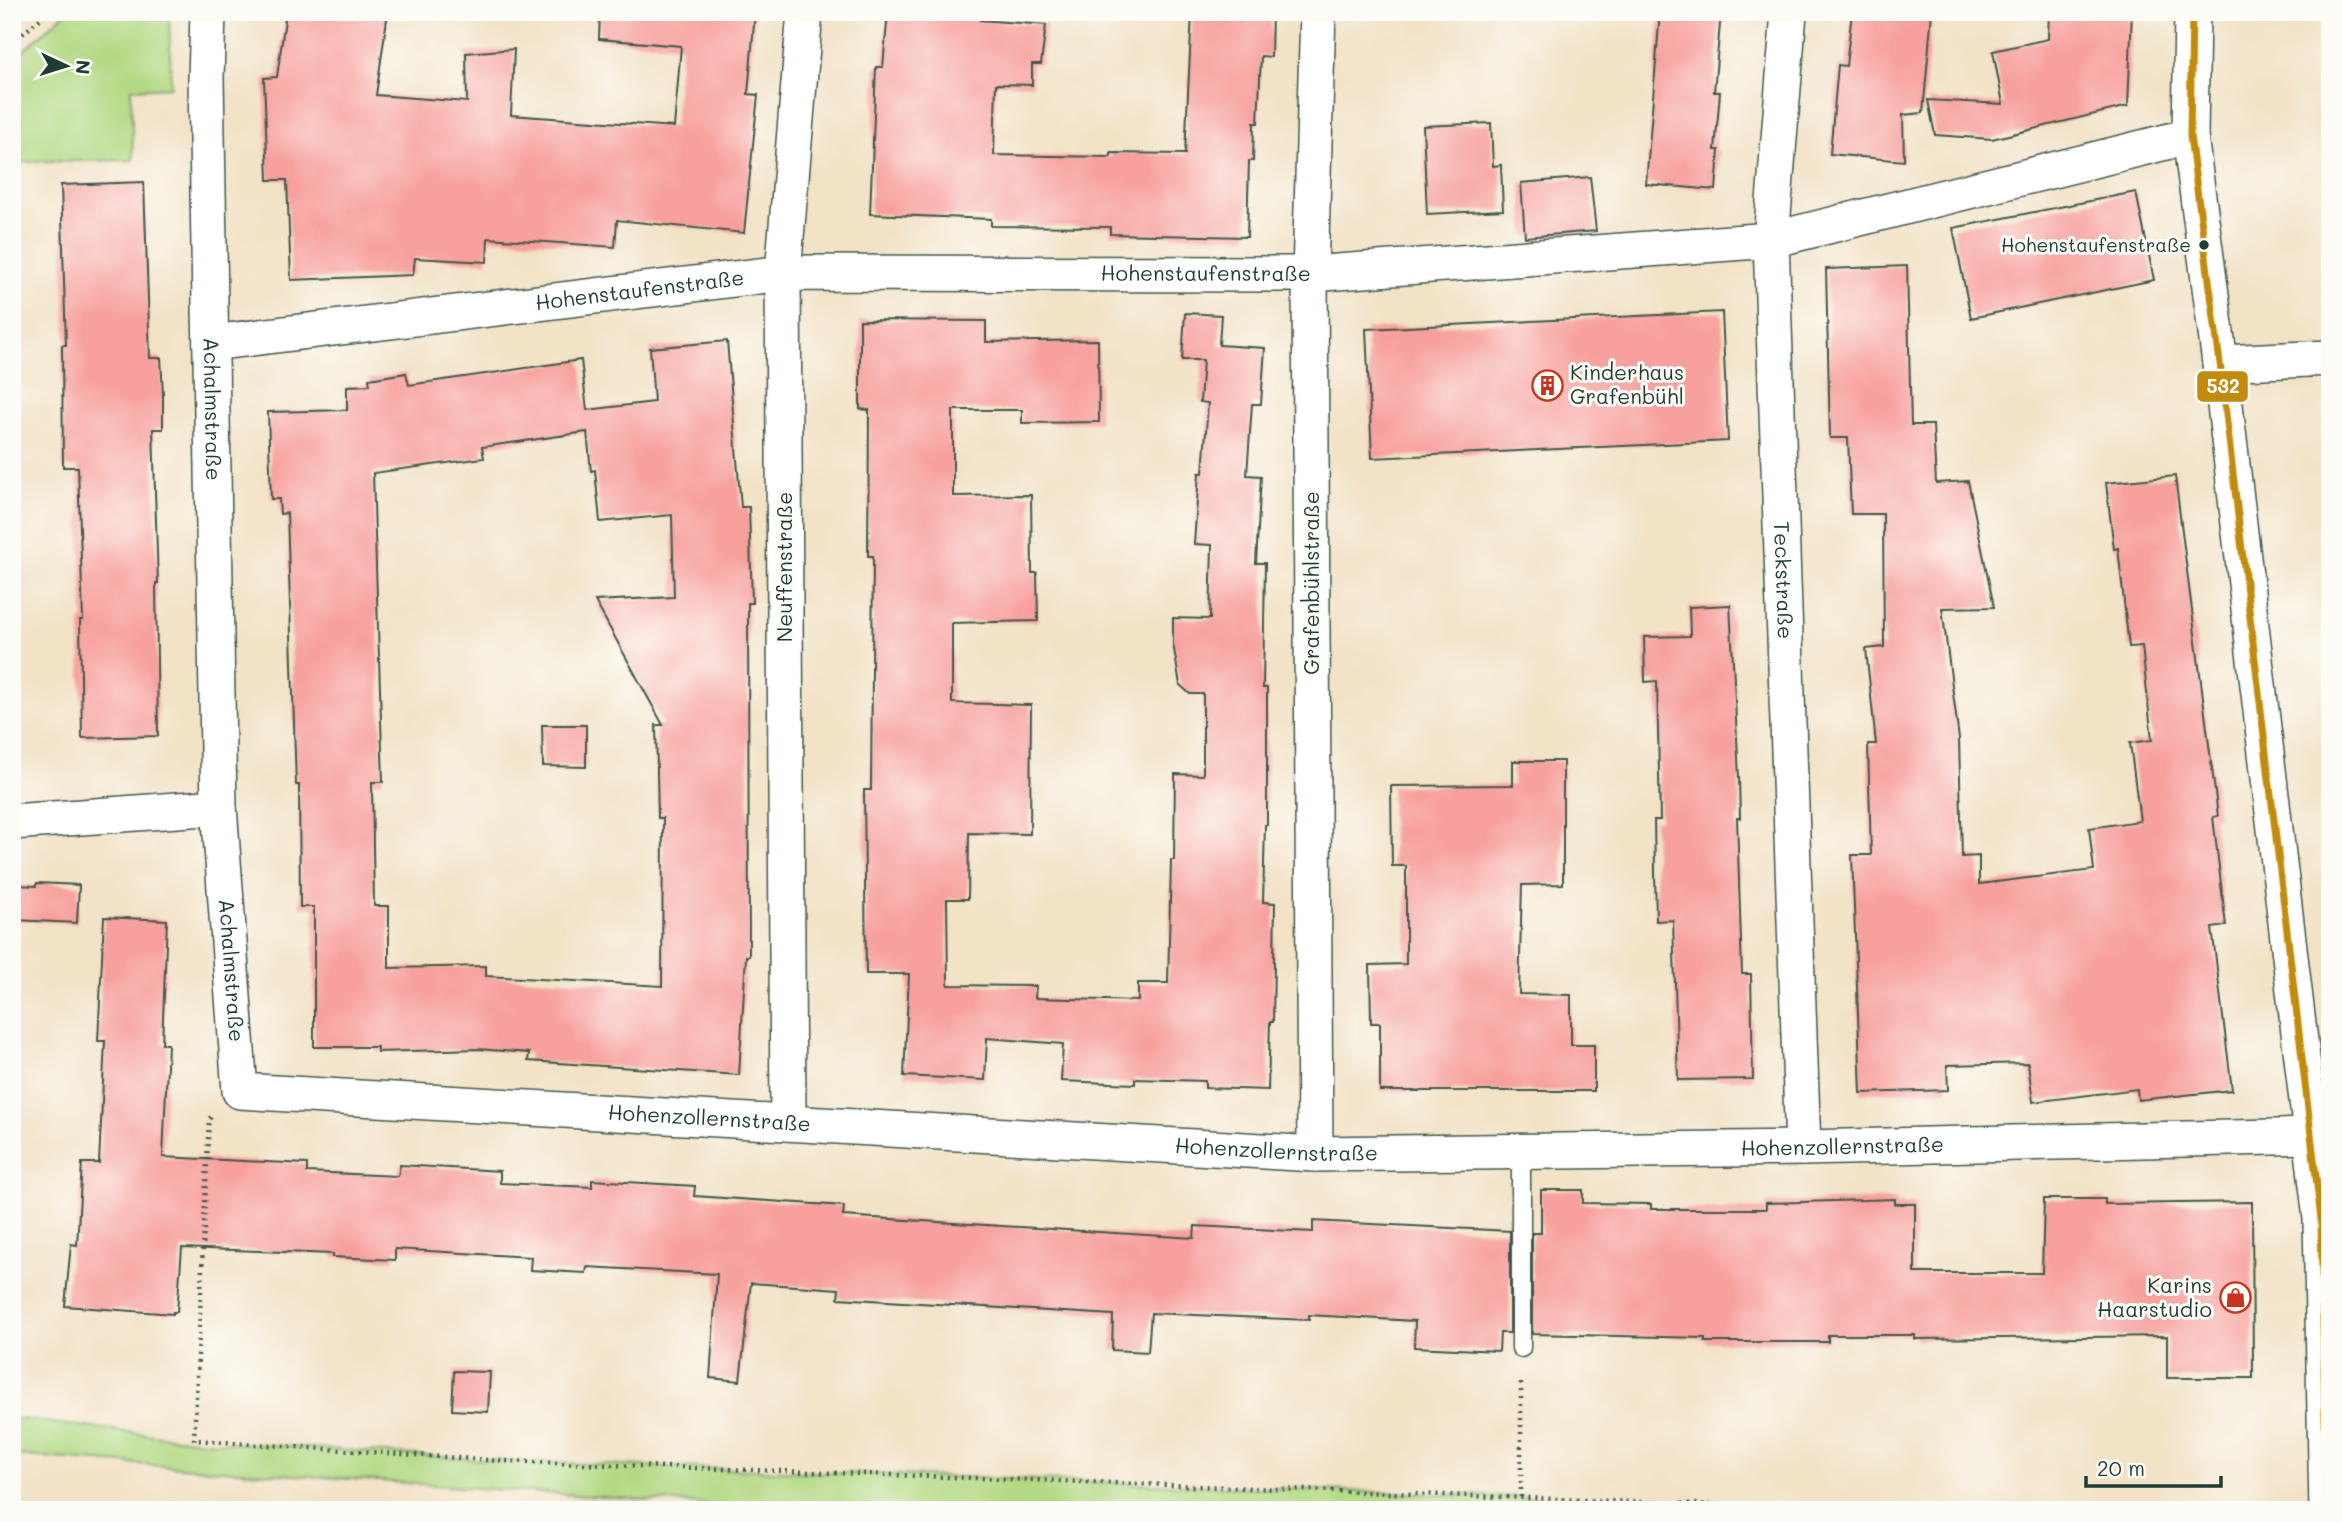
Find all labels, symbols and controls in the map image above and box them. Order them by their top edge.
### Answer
north arrow [32,32,102,102]
text: N [70,59,96,75]
place label: Hohenstaufenstraße [2001,232,2191,257]
marker: Hohenstaufenstraße [2197,238,2211,252]
street label: Hohenstaufenstraße [1101,259,1311,286]
street label: Hohenstaufenstraße [534,263,746,315]
street label: Achalmstraße [199,337,228,481]
place label: Kinderhaus Grafenbühl [1570,358,1684,409]
building icon: Kinderhaus Grafenbühl [1530,368,1564,402]
line badge: 532 [2196,370,2249,403]
text: 532 [2206,373,2240,398]
street label: Grafenbühlstraße [1297,491,1324,675]
street label: Neuffenstraße [770,492,797,642]
street label: Teckstraße [1769,521,1800,639]
street label: Achalmstraße [214,898,251,1043]
street label: Hohenzollernstraße [607,1098,812,1136]
street label: Hohenzollernstraße [1740,1130,1944,1161]
street label: Hohenzollernstraße [1174,1131,1378,1166]
place label: Karins Haarstudio [2097,1271,2212,1322]
shop icon: Karins Haarstudio [2218,1281,2252,1315]
scale bar [2086,1445,2221,1489]
text: 20 m [2097,1454,2145,1481]

